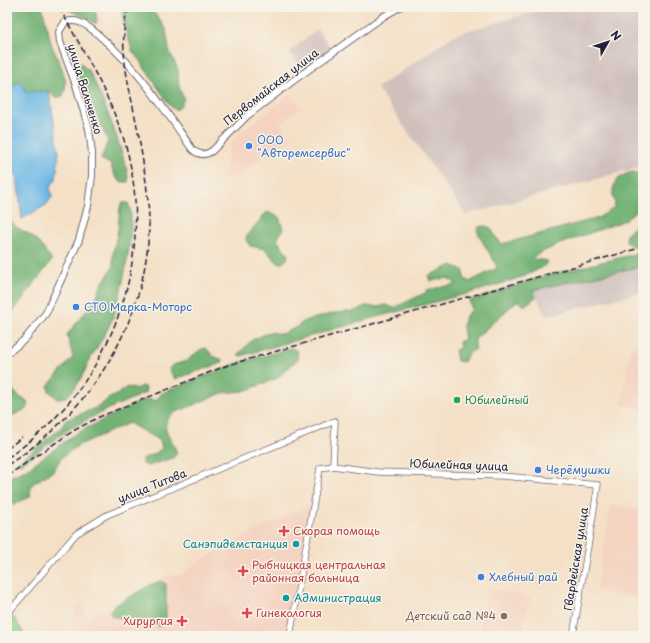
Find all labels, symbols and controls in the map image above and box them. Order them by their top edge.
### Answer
north arrow [588,22,628,62]
text: N [607,27,626,44]
street label: улица Вальченко [64,41,107,136]
street label: Первомайская улица [219,44,322,129]
place label: ООО "Авторемсервис" [257,131,351,161]
marker: ООО "Авторемсервис" [244,141,254,151]
place label: СТО Марка-Моторс [84,298,192,315]
marker: СТО Марка-Моторс [71,302,81,312]
place label: Юбилейный [465,391,529,408]
marker: Юбилейный [452,395,462,405]
street label: Юбилейная улица [409,454,509,475]
place label: Черёмушки [546,461,610,478]
street label: улица Титова [115,464,189,507]
marker: Черёмушки [533,465,543,475]
street label: Гвардейская улица [559,506,592,612]
place label: Скорая помощь [293,522,380,539]
marker: Скорая помощь [278,525,290,537]
place label: Санэпидемстанция [183,535,288,552]
marker: Санэпидемстанция [291,539,301,549]
place label: Рыбницкая центральная районная больница [252,556,386,586]
marker: Рыбницкая центральная районная больница [237,565,249,577]
place label: Хлебный рай [489,568,558,585]
marker: Хлебный рай [476,572,486,582]
place label: Администрация [294,589,382,606]
marker: Администрация [281,593,291,603]
place label: Гинекология [256,604,322,621]
marker: Гинекология [241,607,253,619]
place label: Детский сад №4 [405,607,496,624]
marker: Детский сад №4 [499,611,509,621]
place label: Хирургия [123,612,173,629]
marker: Хирургия [176,615,188,627]

